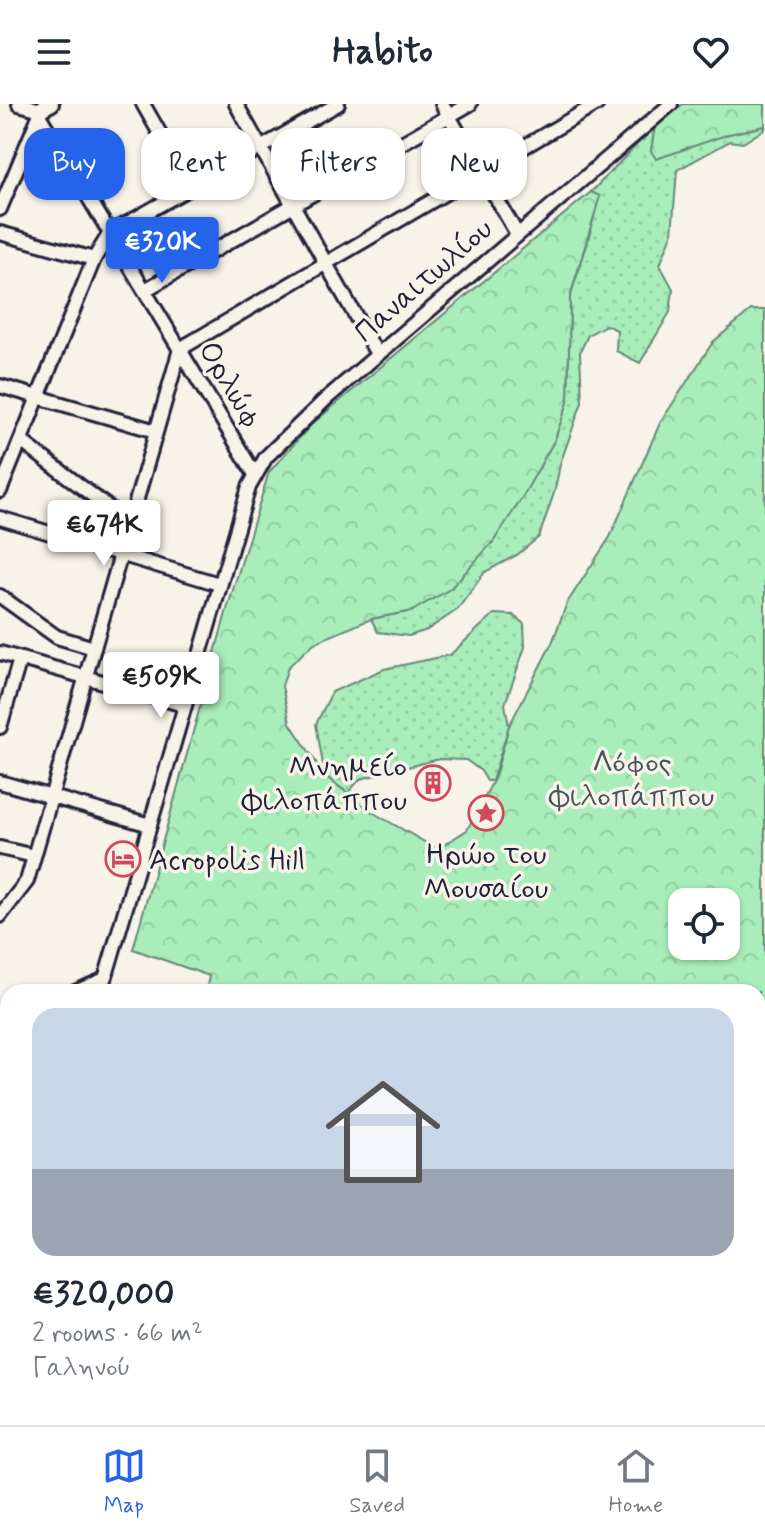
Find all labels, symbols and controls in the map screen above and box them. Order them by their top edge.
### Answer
text: Habito [332,29,433,76]
icon: menu [32,30,76,74]
icon: heart [689,30,733,74]
chip: Buy [24,128,125,200]
chip: Rent [141,128,255,200]
chip: Filters [271,128,405,200]
chip: New [421,128,527,200]
street label: Παναιτωλίου [347,210,501,352]
pin: €320K [106,217,218,285]
text: €320K [124,226,200,260]
street label: Ορλώφ [189,334,271,435]
pin: €674K [48,500,160,568]
text: €674K [65,509,143,543]
pin: €509K [105,652,217,720]
text: €509K [121,661,201,695]
park label: Λόφος Φιλοπάππου [549,744,714,817]
place label: Μνημείο Φιλοπάππου [241,748,407,821]
building icon: Μνημείο Φιλοπάππου [414,764,452,802]
place icon: Ηρώο του Μουσαίου [467,794,505,832]
place label: Ηρώο του Μουσαίου [424,836,548,909]
hotel icon: Acropolis Hill [104,840,142,878]
place label: Acropolis Hill [149,841,305,880]
map controls [668,888,740,960]
button: locate [668,888,740,960]
icon: home [311,1060,455,1204]
text: €320,000 [32,1272,174,1317]
text: 2 rooms · 66 m² [32,1317,203,1351]
text: Γαληνού [32,1351,131,1385]
tab: Map [102,1444,146,1520]
tab: Saved [349,1444,405,1520]
tab: Home [609,1444,663,1520]

